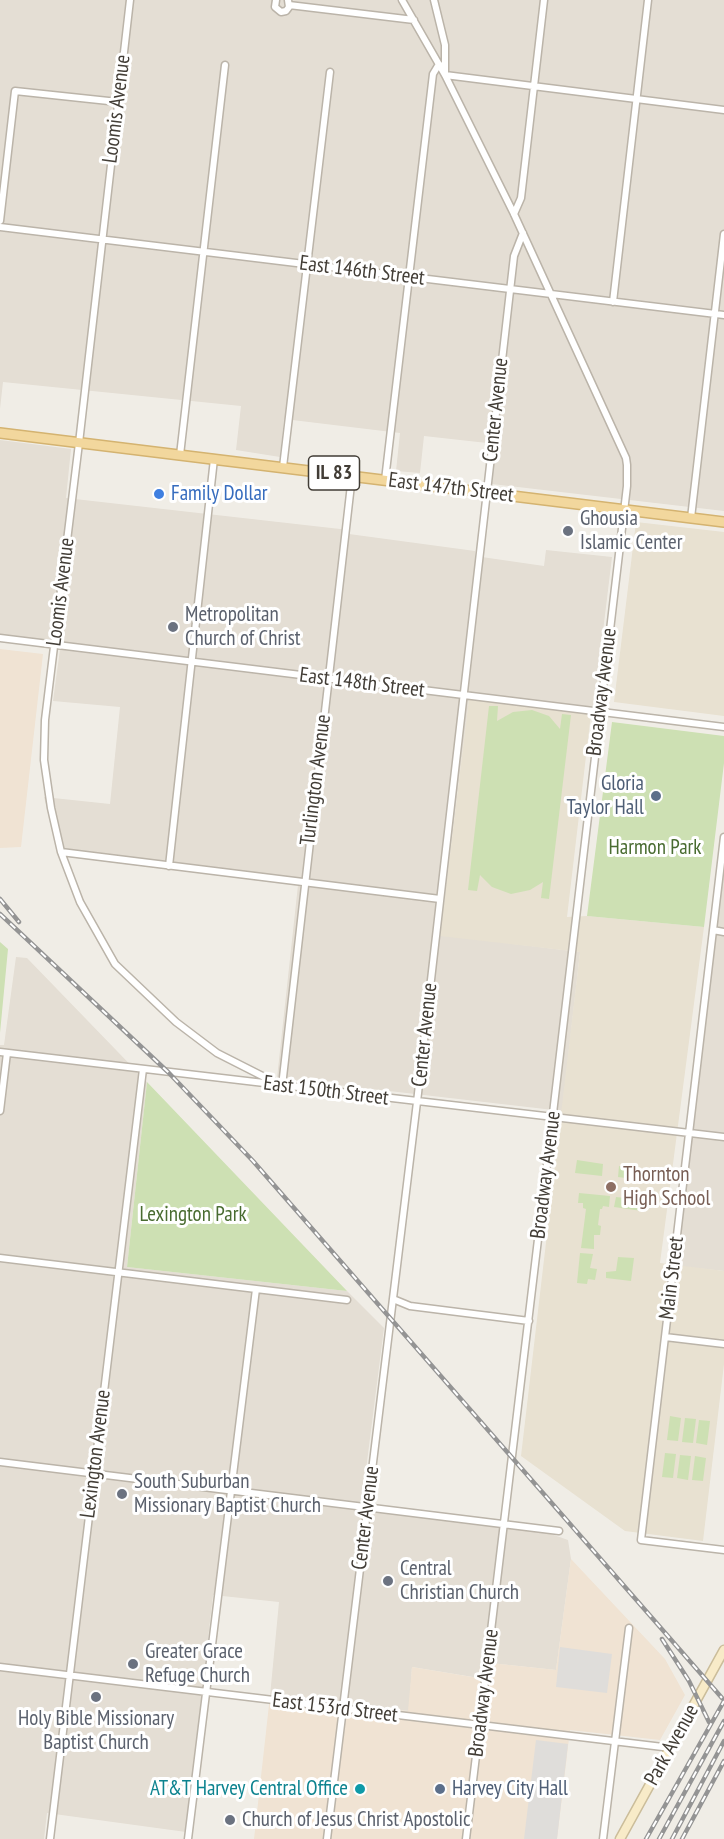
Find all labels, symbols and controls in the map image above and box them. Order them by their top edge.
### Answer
street label: Loomis Avenue [98,53,136,165]
street label: East 146th Street [298,251,426,291]
street label: Center Avenue [478,357,514,463]
road number: IL 83 [308,456,360,490]
street label: East 147th Street [387,468,515,508]
place label: Family Dollar [171,481,268,507]
marker: Family Dollar [152,487,166,501]
place label: Ghousia Islamic Center [580,506,682,556]
marker: Ghousia Islamic Center [561,524,575,538]
street label: Loomis Avenue [42,536,80,648]
place label: Metropolitan Church of Christ [185,602,301,652]
marker: Metropolitan Church of Christ [166,620,180,634]
street label: Broadway Avenue [582,627,622,757]
street label: East 148th Street [298,663,426,703]
street label: Turlington Avenue [295,713,337,847]
place label: Gloria Taylor Hall [566,771,644,821]
marker: Gloria Taylor Hall [649,789,663,803]
park label: Harmon Park [608,835,702,861]
street label: Center Avenue [407,982,443,1088]
street label: East 150th Street [262,1071,390,1111]
street label: Broadway Avenue [526,1110,566,1240]
place label: Thornton High School [623,1162,710,1212]
marker: Thornton High School [604,1180,618,1194]
park label: Lexington Park [139,1202,247,1228]
street label: Main Street [654,1235,690,1321]
street label: Lexington Avenue [76,1388,116,1520]
street label: Center Avenue [347,1465,385,1571]
place label: South Suburban Missionary Baptist Church [134,1469,321,1519]
marker: South Suburban Missionary Baptist Church [115,1487,129,1501]
place label: Central Christian Church [400,1556,519,1606]
marker: Central Christian Church [381,1574,395,1588]
street label: Broadway Avenue [464,1628,504,1758]
place label: Greater Grace Refuge Church [145,1639,250,1689]
marker: Greater Grace Refuge Church [126,1657,140,1671]
street label: East 153rd Street [271,1688,399,1728]
marker: Holy Bible Missionary Baptist Church [89,1690,103,1704]
street label: Park Avenue [639,1700,705,1790]
place label: Holy Bible Missionary Baptist Church [18,1706,174,1756]
place label: AT&T Harvey Central Office [150,1776,348,1802]
place label: Harvey City Hall [452,1776,568,1802]
marker: AT&T Harvey Central Office [353,1782,367,1796]
marker: Harvey City Hall [433,1782,447,1796]
place label: Church of Jesus Christ Apostolic [242,1807,470,1833]
marker: Church of Jesus Christ Apostolic [223,1813,237,1827]

